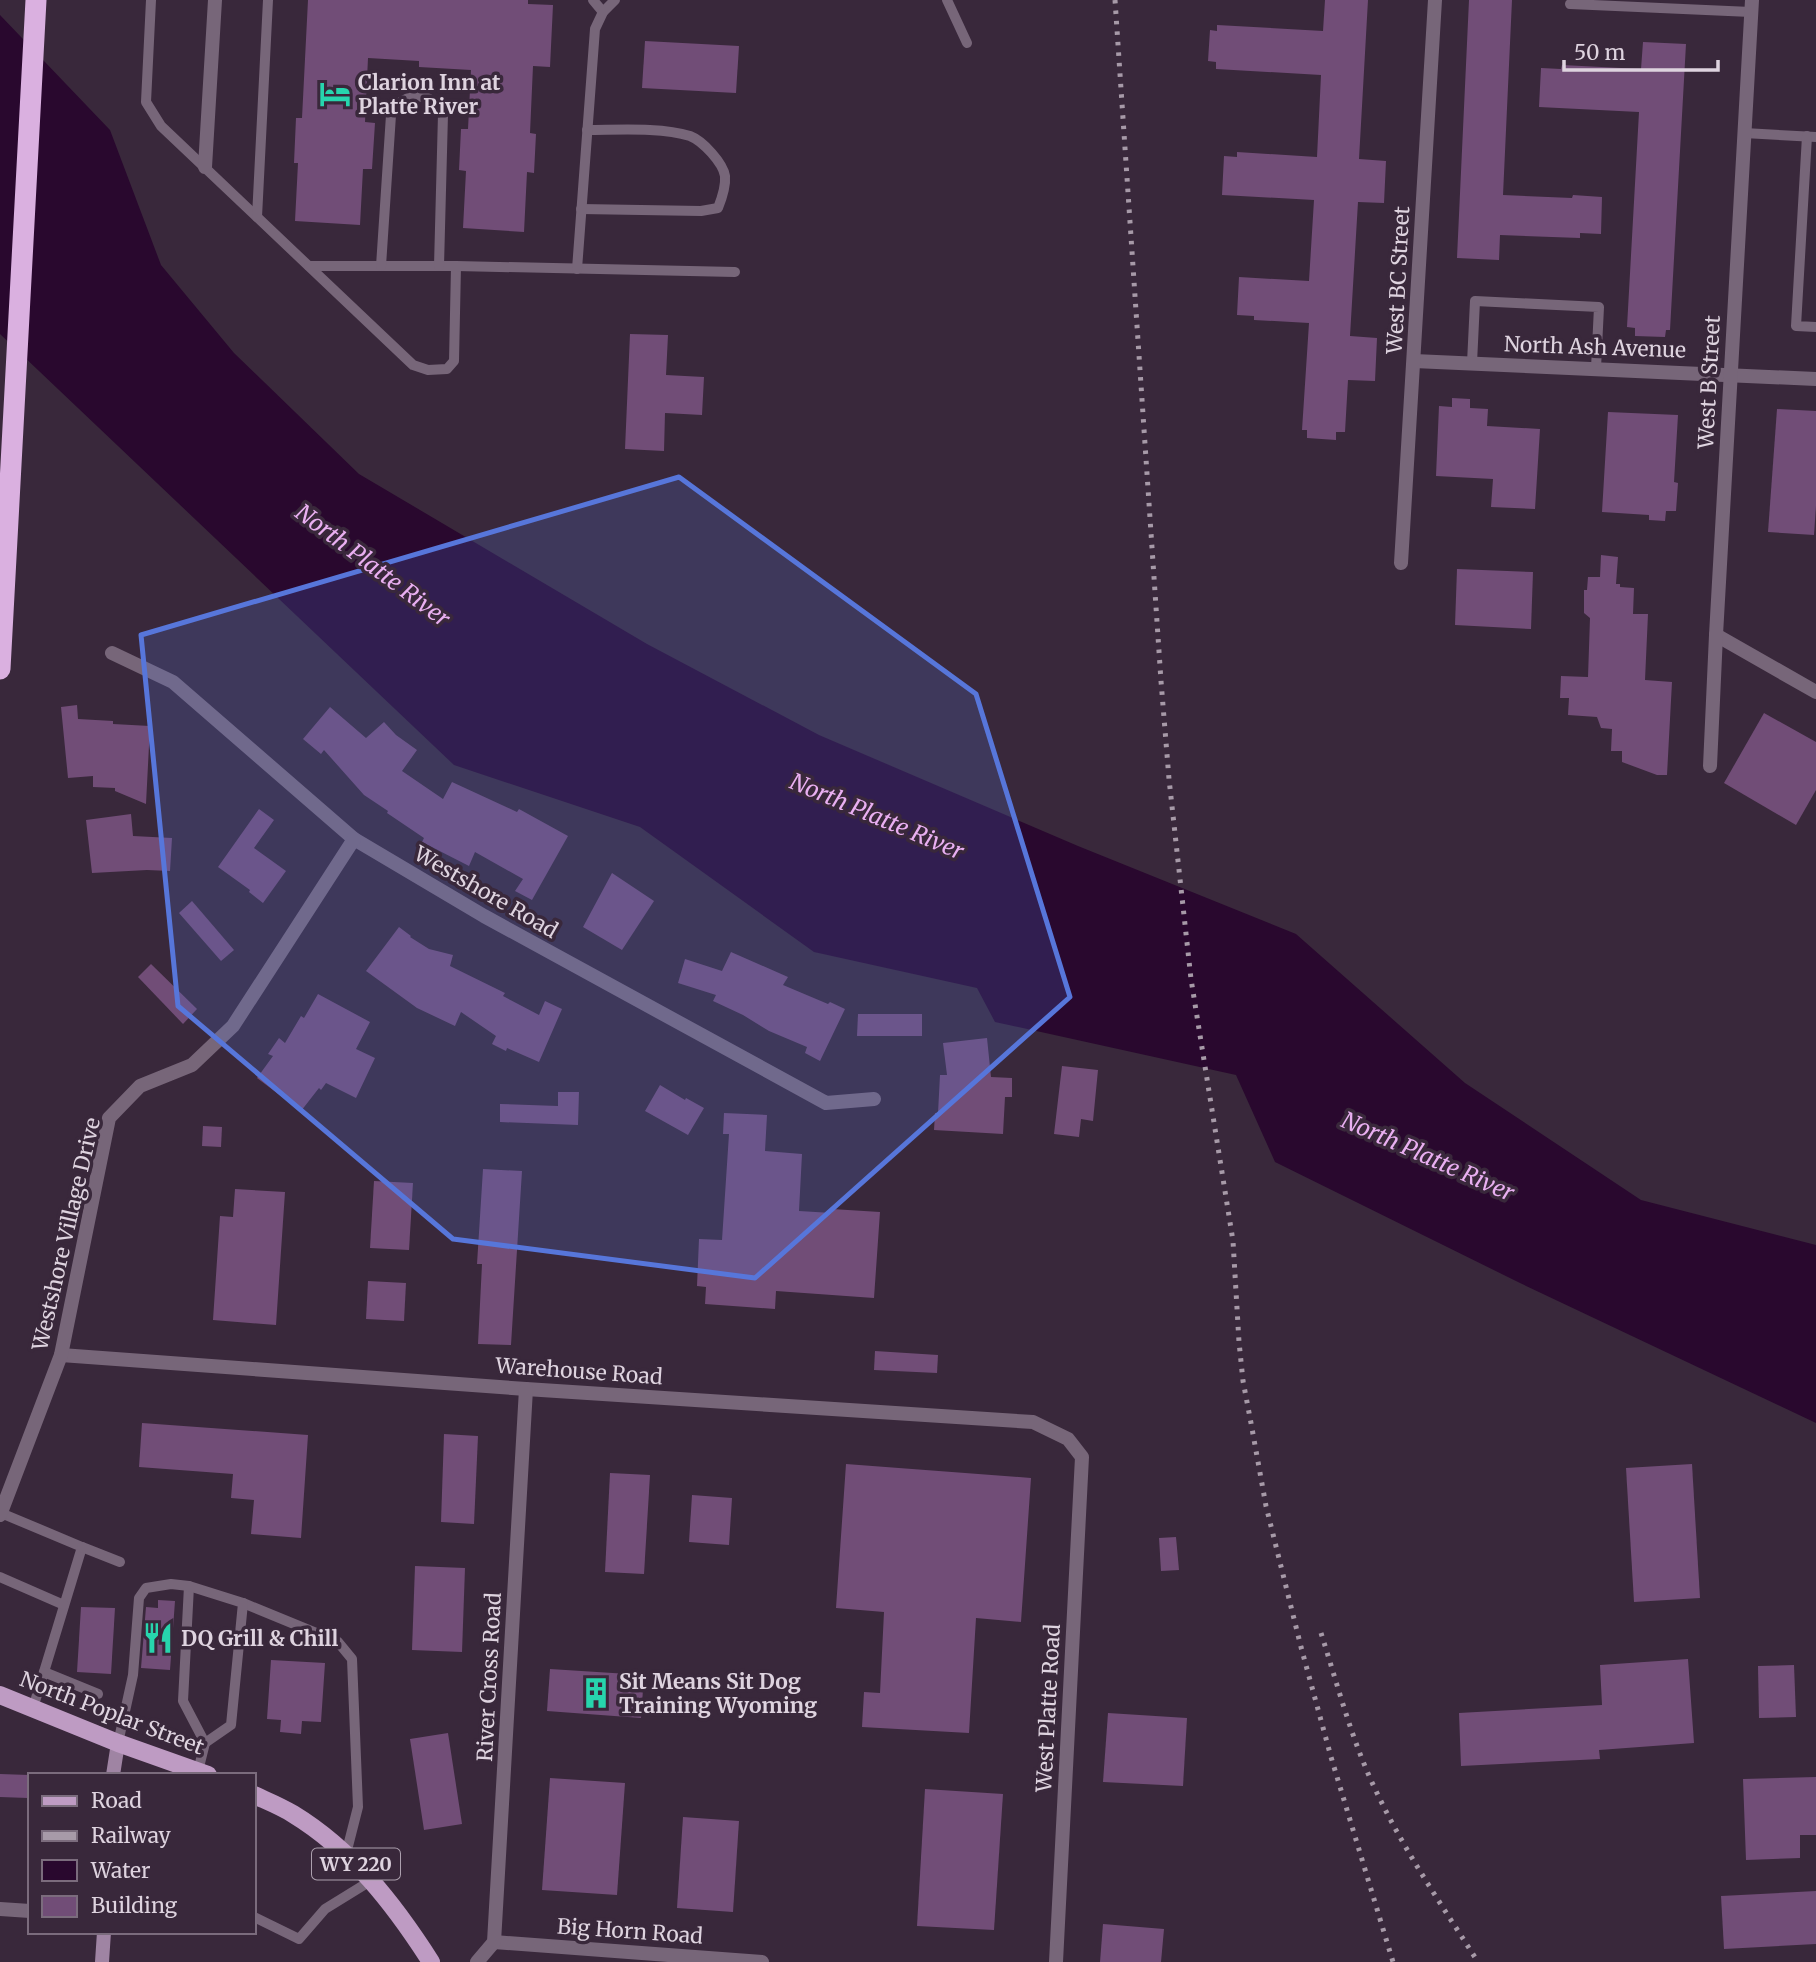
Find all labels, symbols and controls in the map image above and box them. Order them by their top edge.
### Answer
scale bar [1564,28,1718,72]
text: 50 m [1574,39,1625,66]
place label: Clarion Inn at Platte River [358,69,501,120]
hotel icon: Clarion Inn at Platte River [318,77,352,111]
street label: West BC Street [1381,205,1415,356]
street label: West B Street [1692,315,1726,450]
street label: North Ash Avenue [1504,330,1686,364]
water label: North Platte River [290,497,457,633]
water label: North Platte River [786,766,969,866]
street label: Westshore Road [408,839,563,944]
water label: North Platte River [1337,1105,1519,1207]
street label: Westshore Village Drive [26,1115,106,1354]
street label: Warehouse Road [493,1352,664,1390]
street label: River Cross Road [471,1591,507,1762]
restaurant icon: DQ Grill & Chill [141,1621,175,1655]
street label: West Platte Road [1030,1623,1066,1794]
place label: DQ Grill & Chill [181,1625,338,1652]
street label: North Poplar Street [16,1665,208,1761]
place label: Sit Means Sit Dog Training Wyoming [619,1668,817,1719]
building icon: Sit Means Sit Dog Training Wyoming [579,1676,613,1710]
legend [28,1773,256,1934]
text: Road [91,1787,142,1814]
text: Railway [91,1822,172,1849]
road number: WY 220 [312,1848,400,1880]
text: Water [90,1857,150,1884]
text: Building [91,1892,178,1919]
street label: Big Horn Road [556,1912,704,1950]

